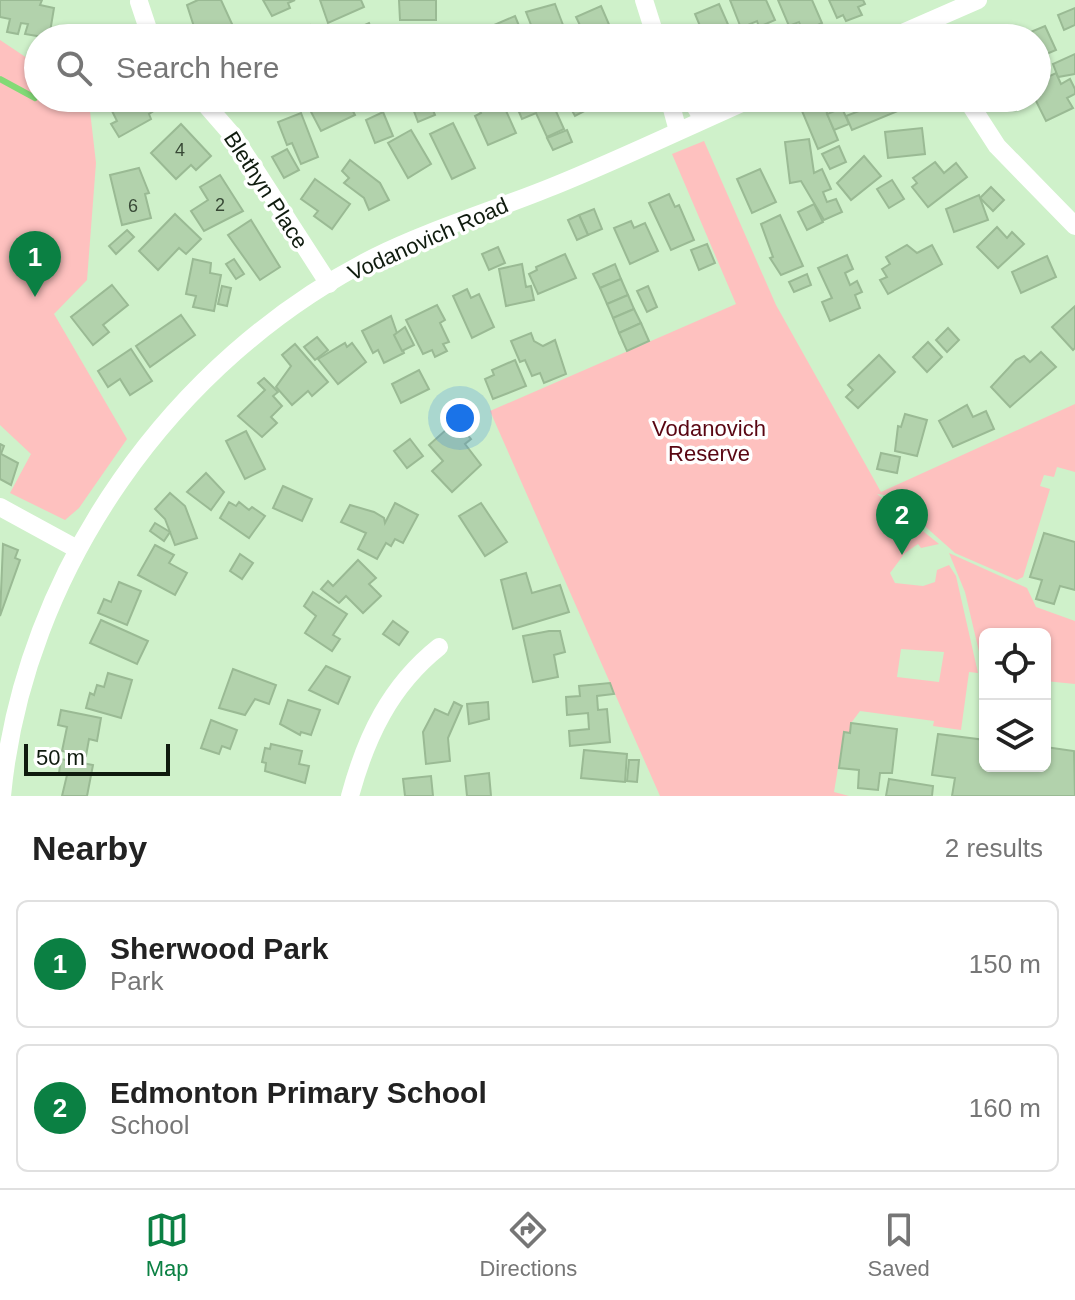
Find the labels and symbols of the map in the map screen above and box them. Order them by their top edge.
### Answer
street label: Blethyn Place [219,127,313,253]
house number: 4 [175,140,185,160]
street label: Vodanovich Road [344,193,512,285]
house number: 2 [215,195,225,215]
house number: 6 [128,196,138,216]
pin: 1 [9,231,61,297]
your location [440,398,480,438]
park label: Vodanovich Reserve [652,416,766,466]
pin: 2 [876,489,928,555]
scale bar [24,740,170,776]

